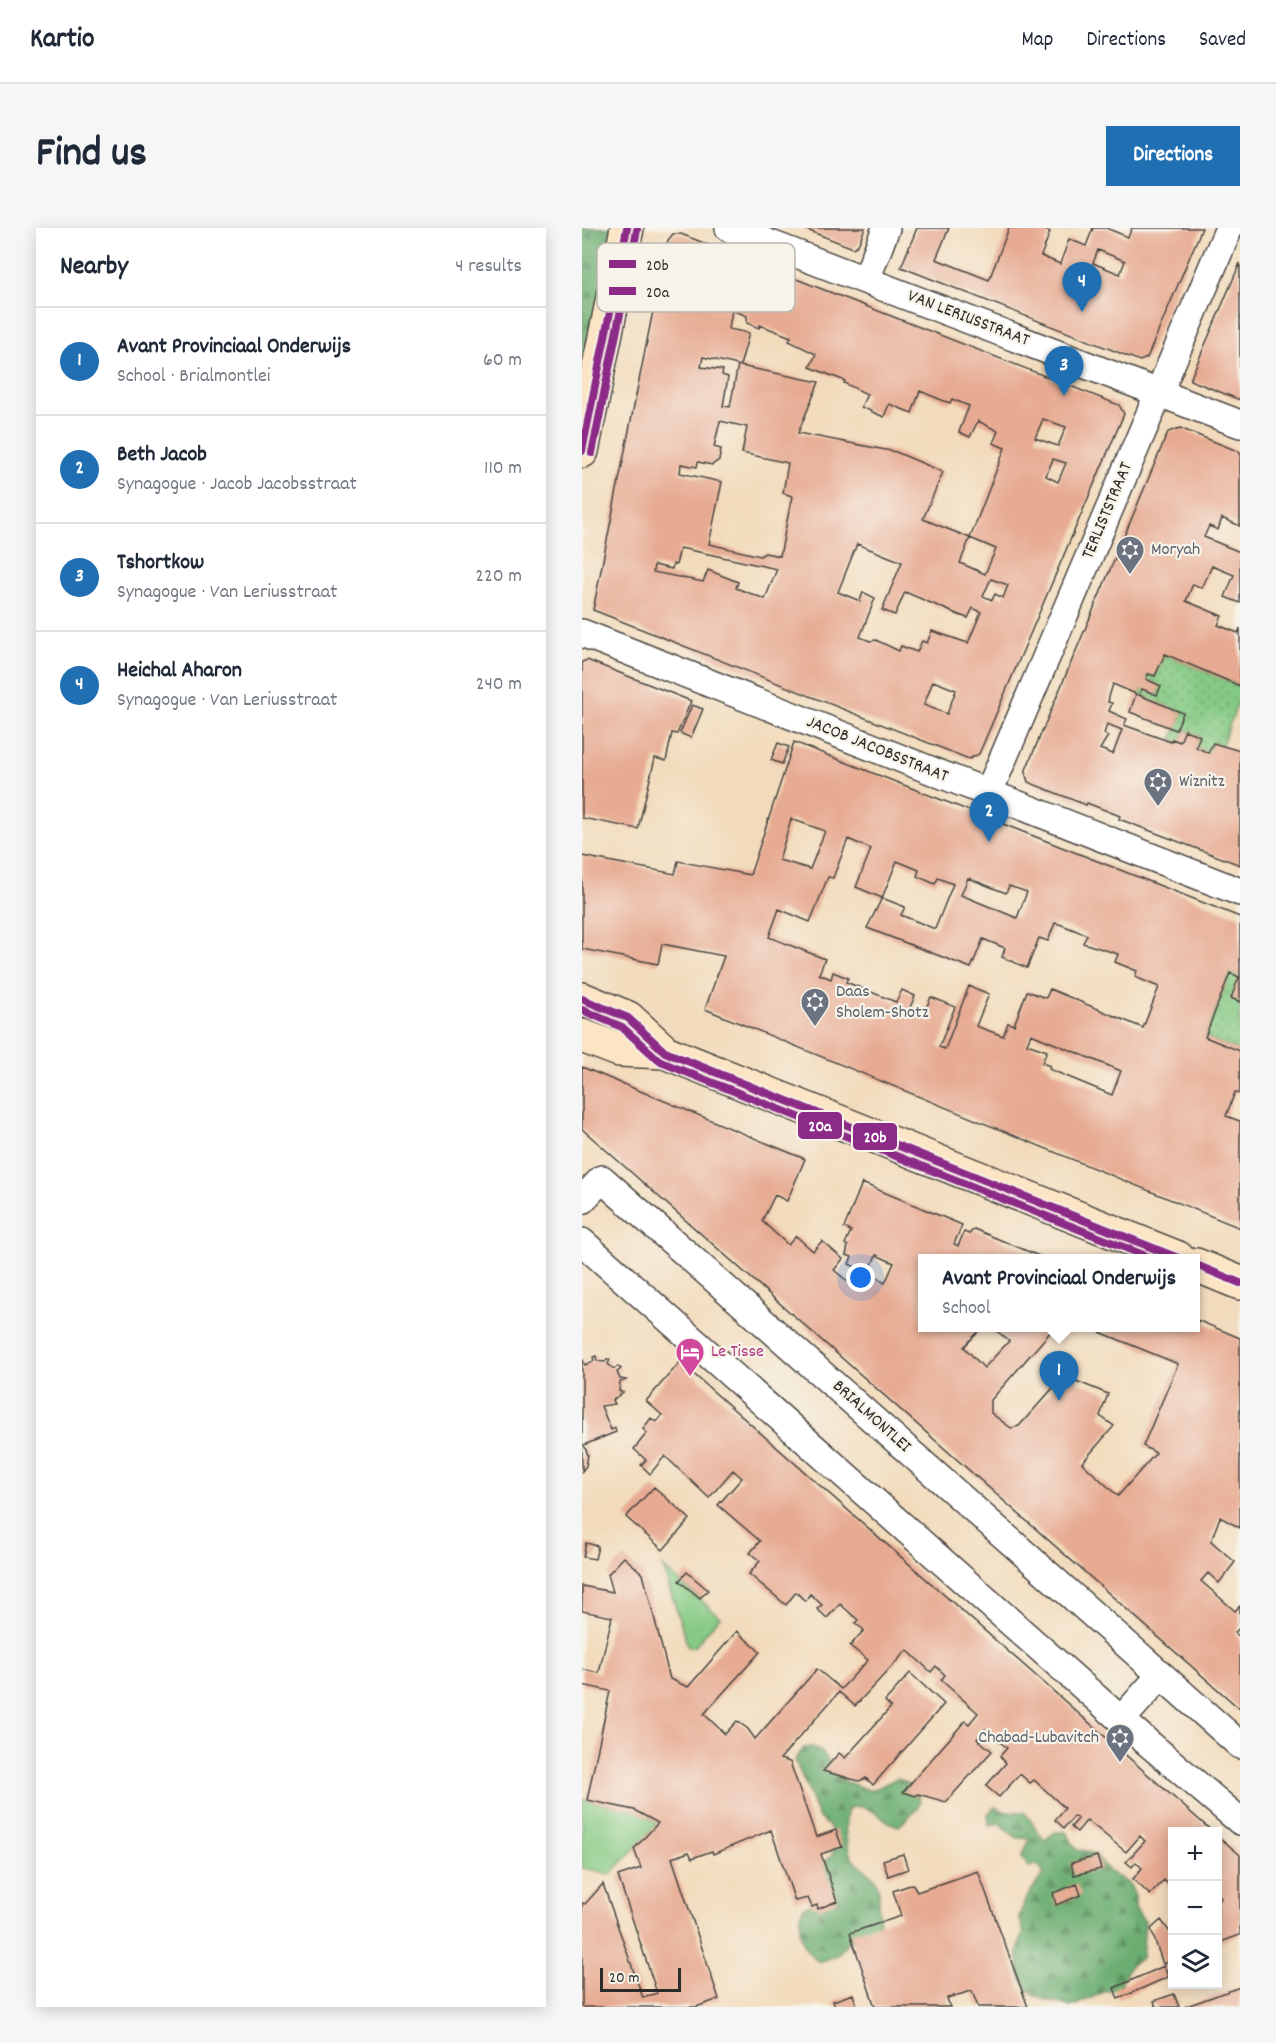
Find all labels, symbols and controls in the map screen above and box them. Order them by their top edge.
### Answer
text: Kartio [30,21,94,61]
text: Map [1022,26,1053,56]
text: Directions [1086,26,1166,56]
text: Saved [1199,26,1246,56]
text: Find us [36,126,147,186]
button: Directions [1106,126,1240,186]
legend [597,243,795,312]
text: Nearby [60,249,128,286]
text: 4 results [455,253,522,281]
text: 20b [646,255,669,278]
pin: 4 [1062,262,1102,312]
text: 20a [646,282,670,305]
street label: VAN LERIUSSTRAAT [903,284,1033,354]
text: Avant Provinciaal Onderwijs [117,332,351,363]
pin: 3 [1044,346,1084,396]
text: 1 [77,347,82,375]
text: 60 m [483,347,522,375]
text: School · Brialmontlei [117,363,271,391]
text: Beth Jacob [117,440,207,471]
text: 2 [75,455,84,483]
text: 110 m [484,455,522,483]
street label: TERLISTSTRAAT [1076,459,1140,563]
text: Synagogue · Jacob Jacobsstraat [117,471,357,499]
synagogue icon: Moryah [1114,534,1146,576]
place label: Moryah [1151,538,1200,563]
text: Tshortkow [117,548,204,579]
text: 3 [75,563,84,591]
text: 220 m [475,563,522,591]
text: Synagogue · Van Leriusstraat [117,579,337,607]
text: Heichal Aharon [117,656,242,687]
text: 4 [75,671,84,699]
text: 240 m [476,671,522,699]
text: Synagogue · Van Leriusstraat [117,687,337,715]
street label: JACOB JACOBSSTRAAT [802,710,952,790]
synagogue icon: Wiznitz [1142,766,1174,808]
place label: Wiznitz [1179,770,1225,795]
pin: 2 [970,792,1008,842]
place label: Daas Sholem-Shotz [836,980,929,1026]
synagogue icon: Daas Sholem-Shotz [799,986,831,1028]
line badge: 20a [797,1111,843,1140]
text: 20a [808,1116,833,1139]
line badge: 20b [852,1122,898,1151]
text: 20b [864,1127,886,1150]
popup [918,1254,1200,1332]
your location [846,1263,875,1292]
text: Avant Provinciaal Onderwijs [942,1264,1176,1295]
text: School [942,1295,991,1323]
hotel icon: Le Tisse [674,1336,706,1378]
place label: Le Tisse [711,1340,764,1365]
pin: 1 [1040,1352,1078,1401]
street label: BRIALMONTLEI [826,1375,916,1459]
synagogue icon: Chabad-Lubavitch [1104,1722,1136,1764]
place label: Chabad-Lubavitch [978,1726,1099,1751]
map controls [1168,1827,1222,1989]
button: + [1168,1827,1222,1881]
button: − [1168,1881,1222,1935]
button: layers [1168,1935,1222,1989]
scale bar [600,1965,681,1992]
text: 20 m [609,1967,639,1990]

